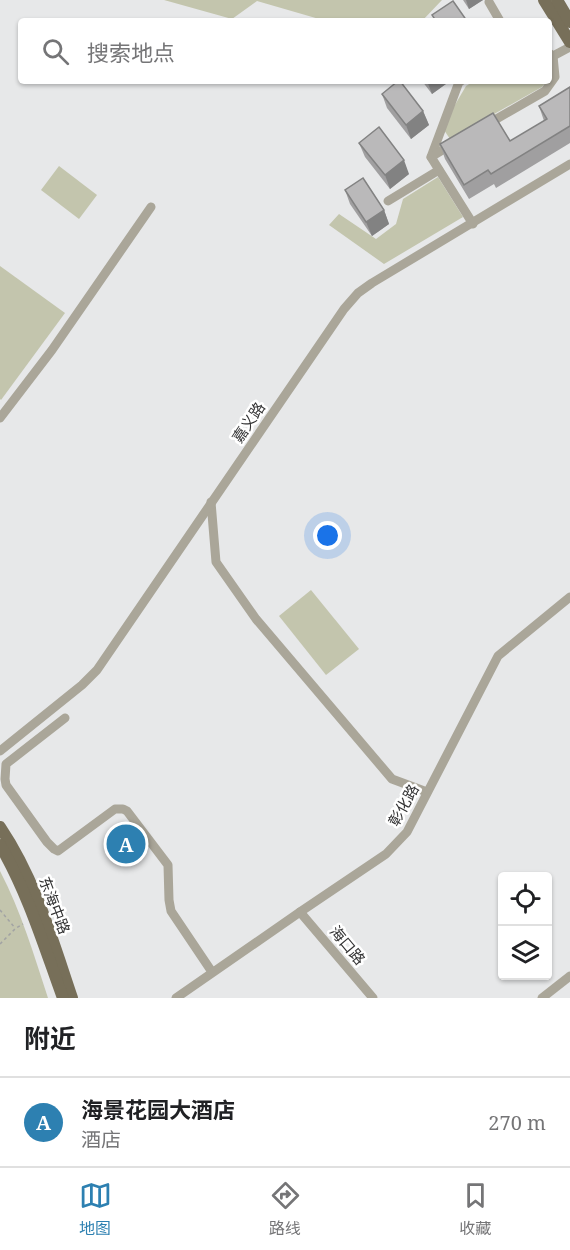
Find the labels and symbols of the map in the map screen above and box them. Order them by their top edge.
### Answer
street label: 嘉义路 [227,398,269,446]
your location [313,521,342,550]
street label: 彰化路 [383,780,423,830]
pin: A [106,822,146,866]
street label: 东海中路 [35,873,75,937]
street label: 海口路 [326,921,370,969]

